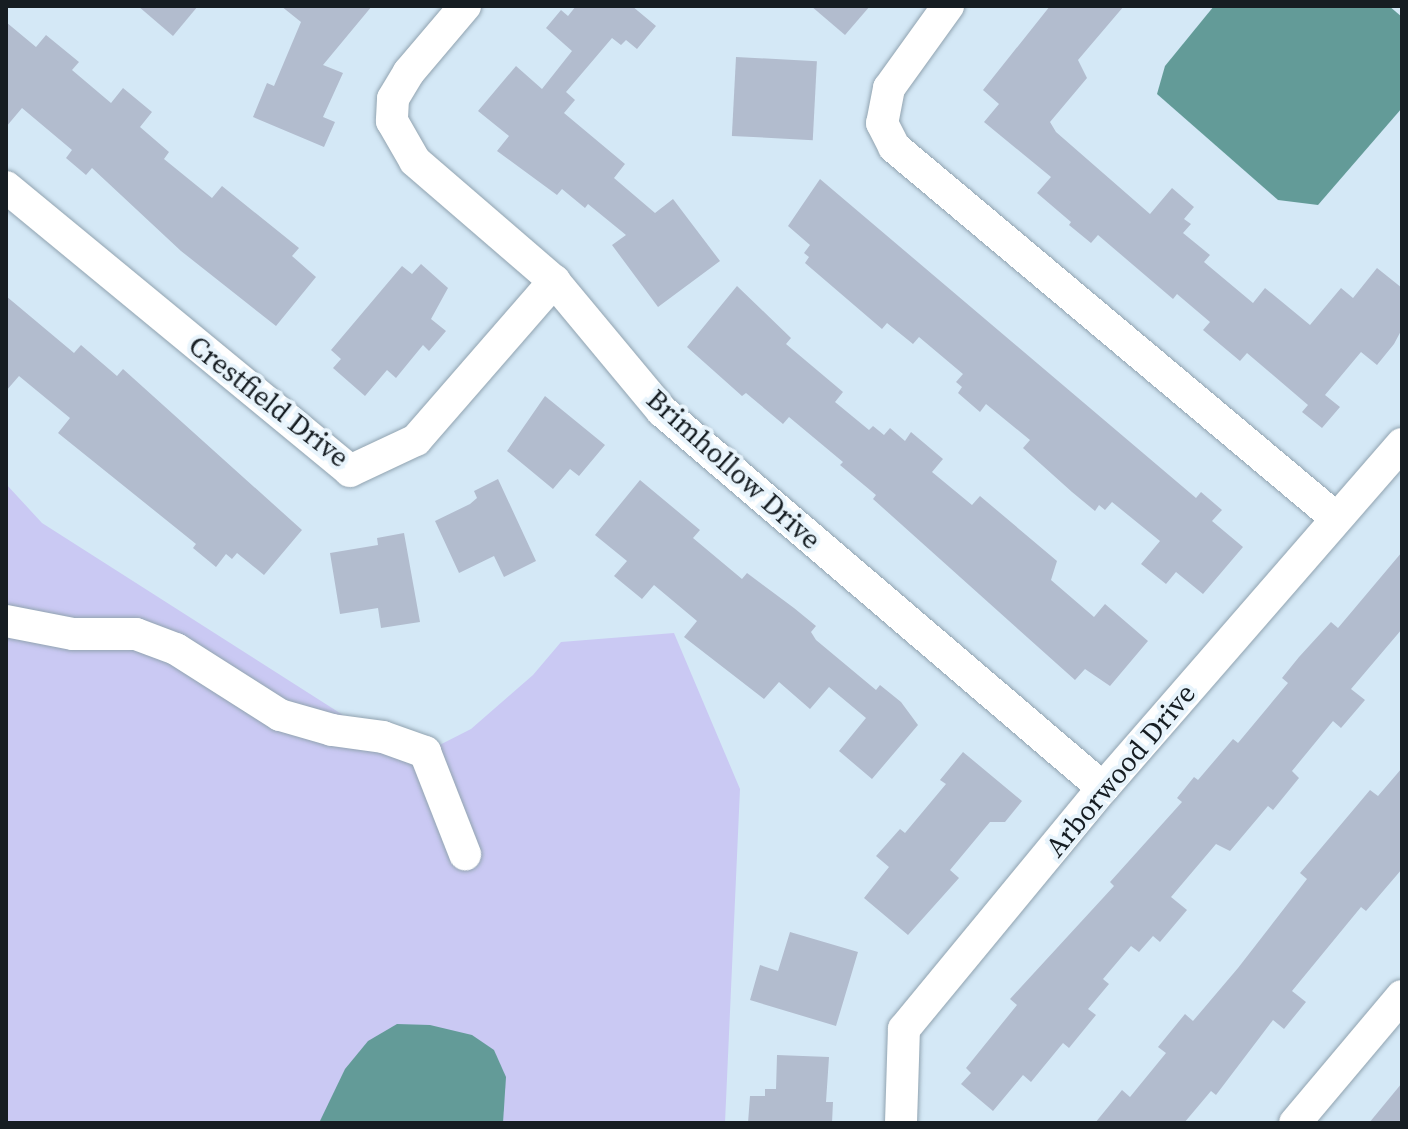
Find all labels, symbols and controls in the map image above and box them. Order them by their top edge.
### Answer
street label: Crestfield Drive [182,328,356,474]
street label: Brimhollow Drive [640,382,828,556]
street label: Arborwood Drive [1038,677,1202,863]

